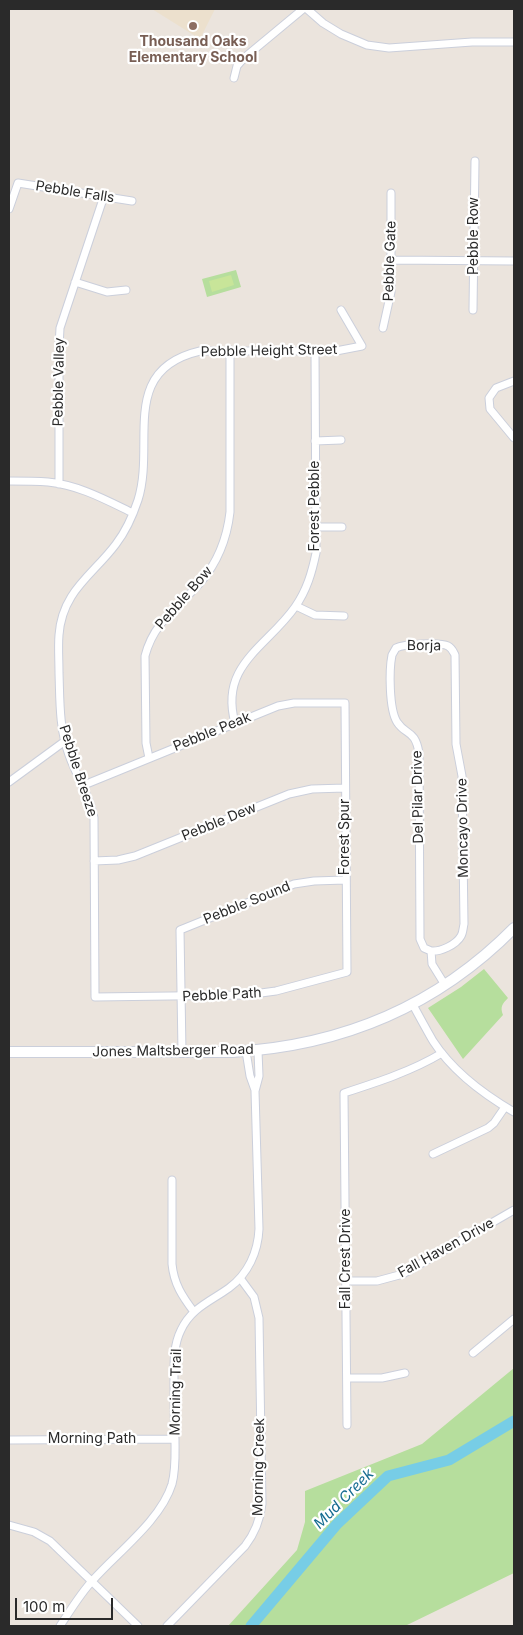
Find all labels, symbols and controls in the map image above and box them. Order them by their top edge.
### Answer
marker: Thousand Oaks Elementary School [187,20,199,32]
place label: Thousand Oaks Elementary School [129,34,257,66]
street label: Pebble Falls [34,177,116,207]
street label: Pebble Row [466,197,482,275]
street label: Pebble Gate [380,220,400,302]
street label: Pebble Valley [50,337,68,427]
street label: Pebble Height Street [201,341,337,361]
street label: Forest Pebble [307,461,323,551]
street label: Pebble Bow [152,563,216,633]
street label: Borja [407,637,441,655]
street label: Pebble Peak [171,709,253,755]
street label: Pebble Breeze [55,723,101,819]
street label: Del Pilar Drive [409,750,427,844]
street label: Moncayo Drive [454,778,472,878]
street label: Pebble Dew [179,799,259,845]
street label: Forest Spur [337,799,353,875]
street label: Pebble Sound [201,878,293,928]
street label: Pebble Path [182,985,262,1005]
street label: Jones Maltsberger Road [92,1041,254,1061]
street label: Fall Crest Drive [338,1209,354,1309]
street label: Fall Haven Drive [395,1215,497,1281]
street label: Morning Trail [167,1348,185,1436]
street label: Morning Creek [250,1418,268,1516]
street label: Morning Path [48,1431,136,1447]
water label: Mud Creek [310,1465,378,1533]
scale bar [18,1588,115,1620]
text: 100 m [23,1597,65,1616]

